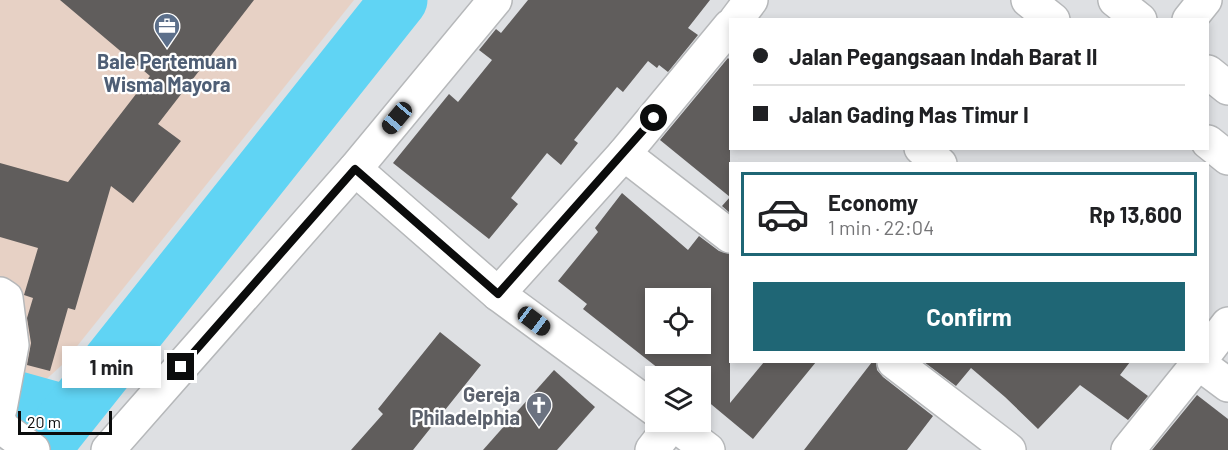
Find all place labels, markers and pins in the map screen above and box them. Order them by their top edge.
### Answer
office icon: Bale Pertemuan Wisma Mayora [152,11,182,49]
place label: Bale Pertemuan Wisma Mayora [97,49,237,96]
place label: Gereja Philadelphia [412,382,520,429]
church icon: Gereja Philadelphia [524,390,554,428]

